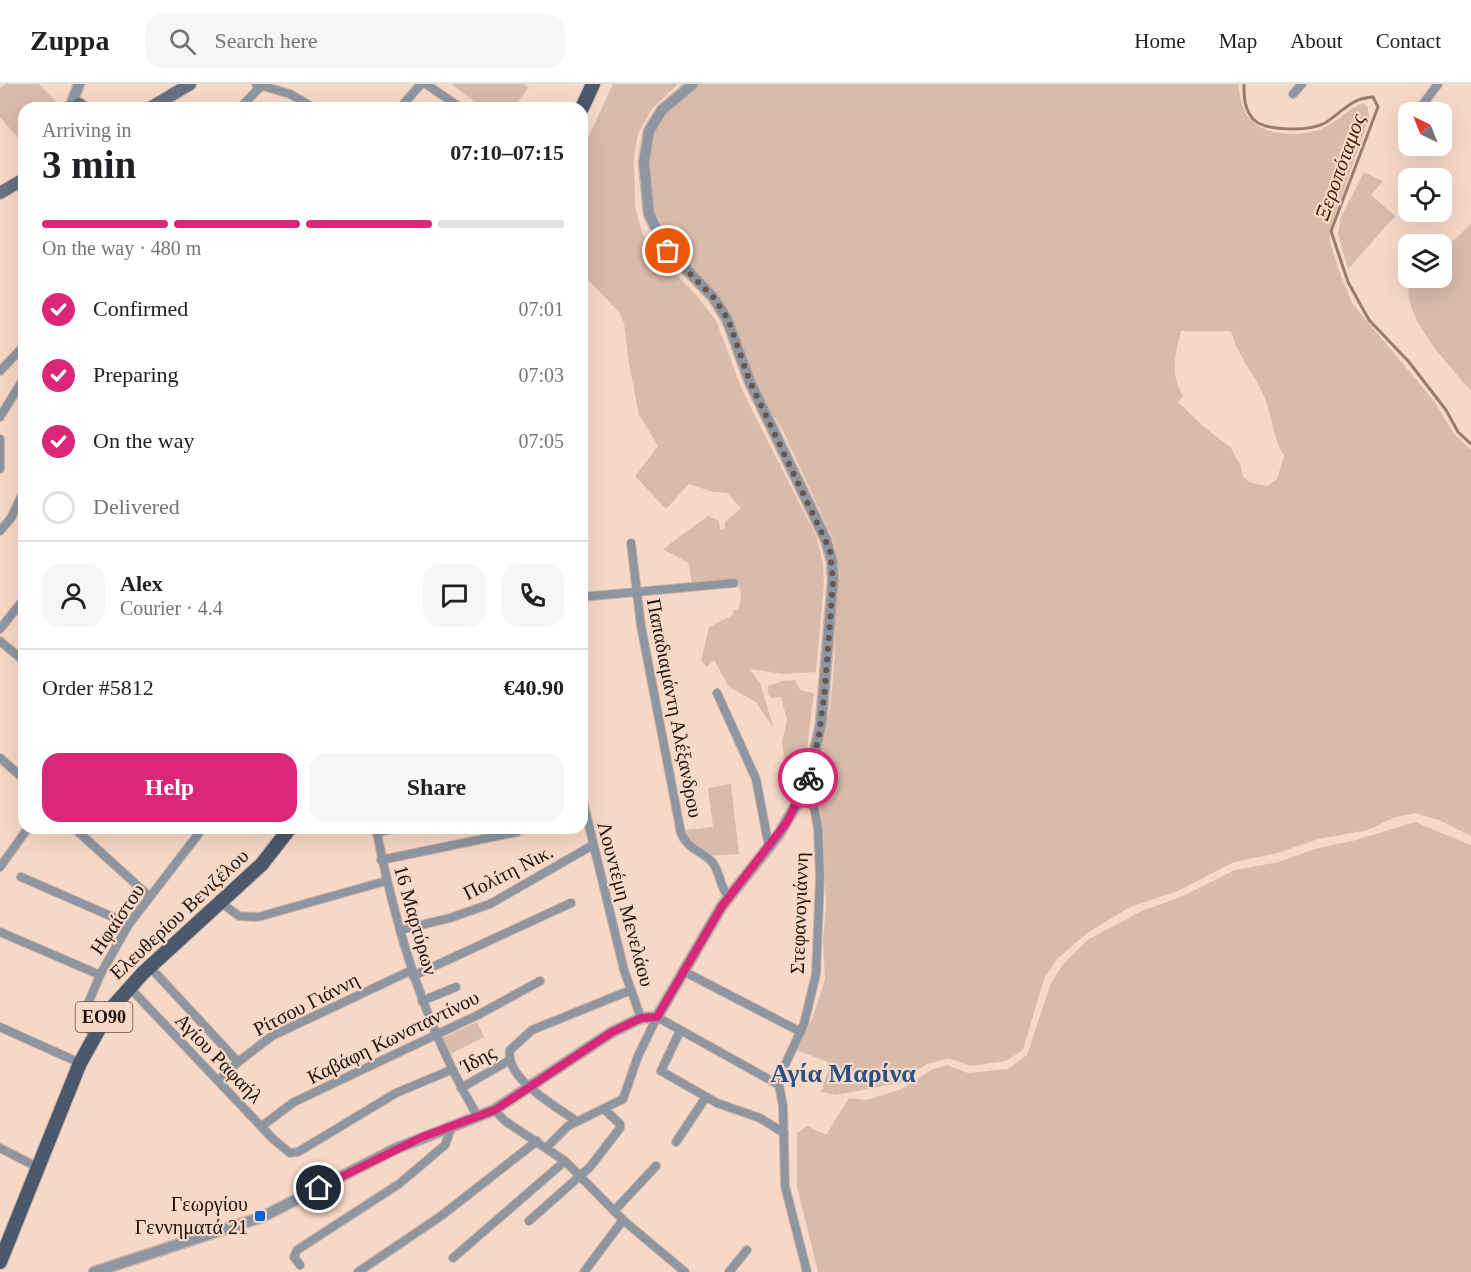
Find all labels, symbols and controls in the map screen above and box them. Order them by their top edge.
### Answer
search box [145,14,565,68]
text: Zuppa [30,25,109,56]
icon: search [166,25,199,58]
text: Search here [214,28,318,53]
text: Home [1134,29,1186,53]
text: Map [1219,29,1257,53]
text: About [1290,29,1343,53]
text: Contact [1376,29,1441,53]
north arrow [1398,102,1452,156]
map controls [1398,102,1452,288]
water label: Ξεροπόταμος [1310,110,1370,223]
text: Arriving in [42,119,131,141]
text: 07:10–07:15 [450,140,564,165]
text: 3 min [42,143,136,186]
button: locate [1398,168,1452,222]
pin [642,225,693,276]
icon: bag [651,234,684,267]
button: layers [1398,234,1452,288]
text: On the way · 480 m [42,237,201,259]
icon: check [42,293,75,326]
text: Confirmed [93,296,188,321]
text: 07:01 [518,298,564,320]
icon: check [42,359,75,392]
text: Preparing [93,362,179,387]
text: 07:03 [518,364,564,386]
icon: check [42,425,75,458]
text: On the way [93,428,194,453]
text: 07:05 [518,430,564,452]
text: Delivered [93,494,180,519]
button: person [42,564,105,627]
button: chat [423,564,486,627]
button: phone [501,564,564,627]
text: Alex [120,571,163,596]
street label: Παπαδιαμάντη Αλέξανδρου [642,596,707,820]
text: Courier · 4.4 [120,597,223,619]
text: Order #5812 [42,675,154,700]
text: €40.90 [504,675,564,700]
courier [778,748,838,808]
button: Help [42,753,297,822]
button: Share [309,753,564,822]
icon: bike [792,762,825,795]
street label: Λουντέμη Μενελάου [592,819,659,989]
street label: Πολίτη Νικ. [459,840,557,905]
street label: Ελευθερίου Βενιζέλου [105,844,253,984]
street label: Στεφανογιάννη [786,852,813,974]
street label: 16 Μαρτύρων [389,862,442,978]
street label: Ηφαίστου [85,879,150,959]
street label: Ρίτσου Γιάννη [250,968,363,1041]
street label: Καβάφη Κωνσταντίνου [303,986,483,1089]
road number: ΕΟ90 [76,1002,132,1032]
street label: Αγίου Ραφαήλ [170,1009,267,1108]
street label: Ίδης [456,1041,500,1079]
district label: Αγία Μαρίνα [770,1059,916,1088]
pin [293,1162,344,1213]
icon: home [302,1171,335,1204]
place label: Γεωργίου Γεννηματά 21 [135,1193,248,1239]
marker: Γεωργίου Γεννηματά 21 [253,1209,267,1223]

